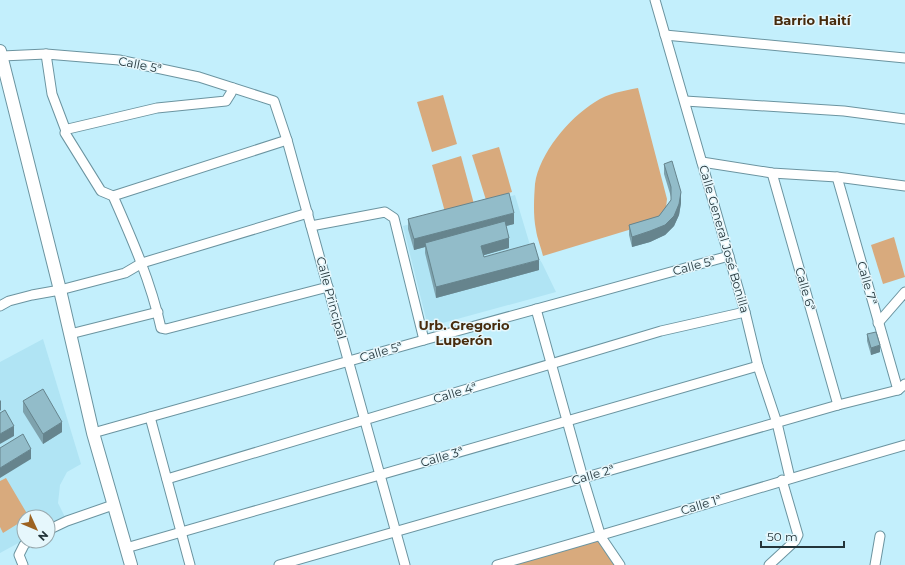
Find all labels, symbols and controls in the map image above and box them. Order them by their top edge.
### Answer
district label: Barrio Haití [773,12,852,28]
street label: Calle 5ª [117,53,163,76]
street label: Calle General José Bonilla [696,163,753,315]
street label: Calle 5ª [671,253,717,278]
street label: Calle Principal [313,255,350,341]
street label: Calle 7ª [854,259,881,306]
street label: Calle 6ª [792,266,819,312]
district label: Urb. Gregorio Luperón [418,317,510,348]
street label: Calle 5ª [358,338,404,365]
street label: Calle 4ª [431,379,478,406]
street label: Calle 3ª [419,443,465,470]
street label: Calle 2ª [570,461,616,488]
street label: Calle 1ª [679,491,723,518]
north arrow [16,509,56,549]
scale bar [761,523,844,549]
text: N [35,528,51,544]
text: 50 m [767,529,798,544]

